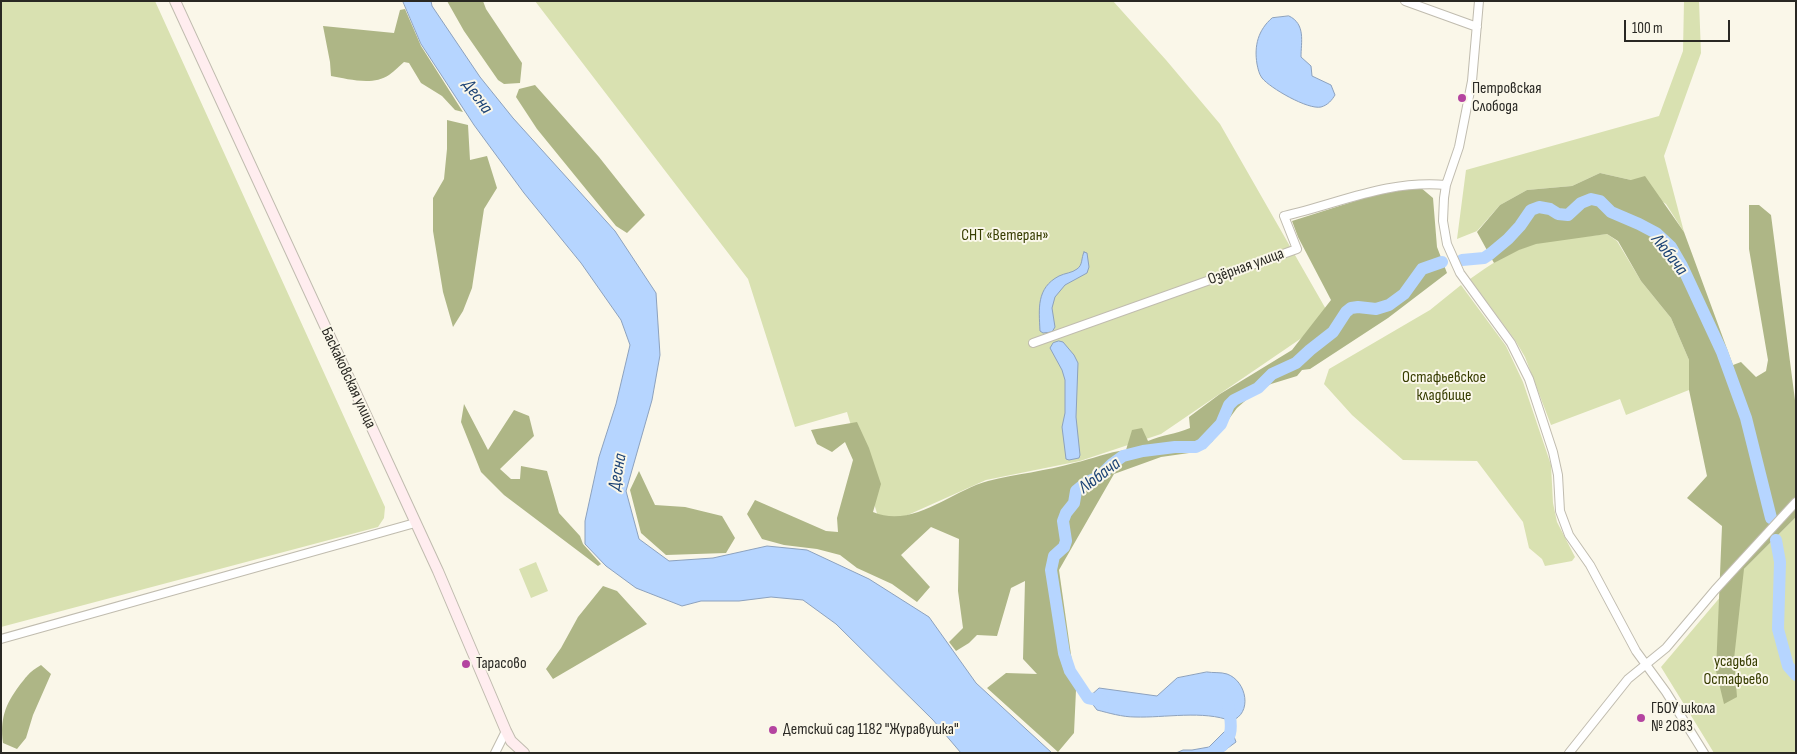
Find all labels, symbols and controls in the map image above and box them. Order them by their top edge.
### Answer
scale bar [1627,10,1733,42]
text: 100 m [1632,19,1663,38]
water label: Десна [457,76,497,118]
place label: Петровская Слобода [1472,79,1542,117]
marker: Петровская Слобода [1456,92,1468,104]
park label: СНТ «Ветеран» [961,226,1049,246]
water label: Любача [1646,230,1692,280]
street label: Озёрная улица [1205,244,1287,290]
street label: Баскаковская улица [316,324,380,432]
park label: Остафьевское кладбище [1402,368,1486,406]
water label: Десна [604,452,632,492]
water label: Любача [1075,453,1125,499]
park label: усадьба Остафьево [1703,652,1769,690]
place label: Тарасово [476,654,527,674]
marker: Тарасово [460,658,472,670]
place label: ГБОУ школа № 2083 [1651,699,1716,737]
marker: ГБОУ школа № 2083 [1635,712,1647,724]
place label: Детский сад 1182 "Журавушка" [783,720,959,740]
marker: Детский сад 1182 "Журавушка" [767,724,779,736]

